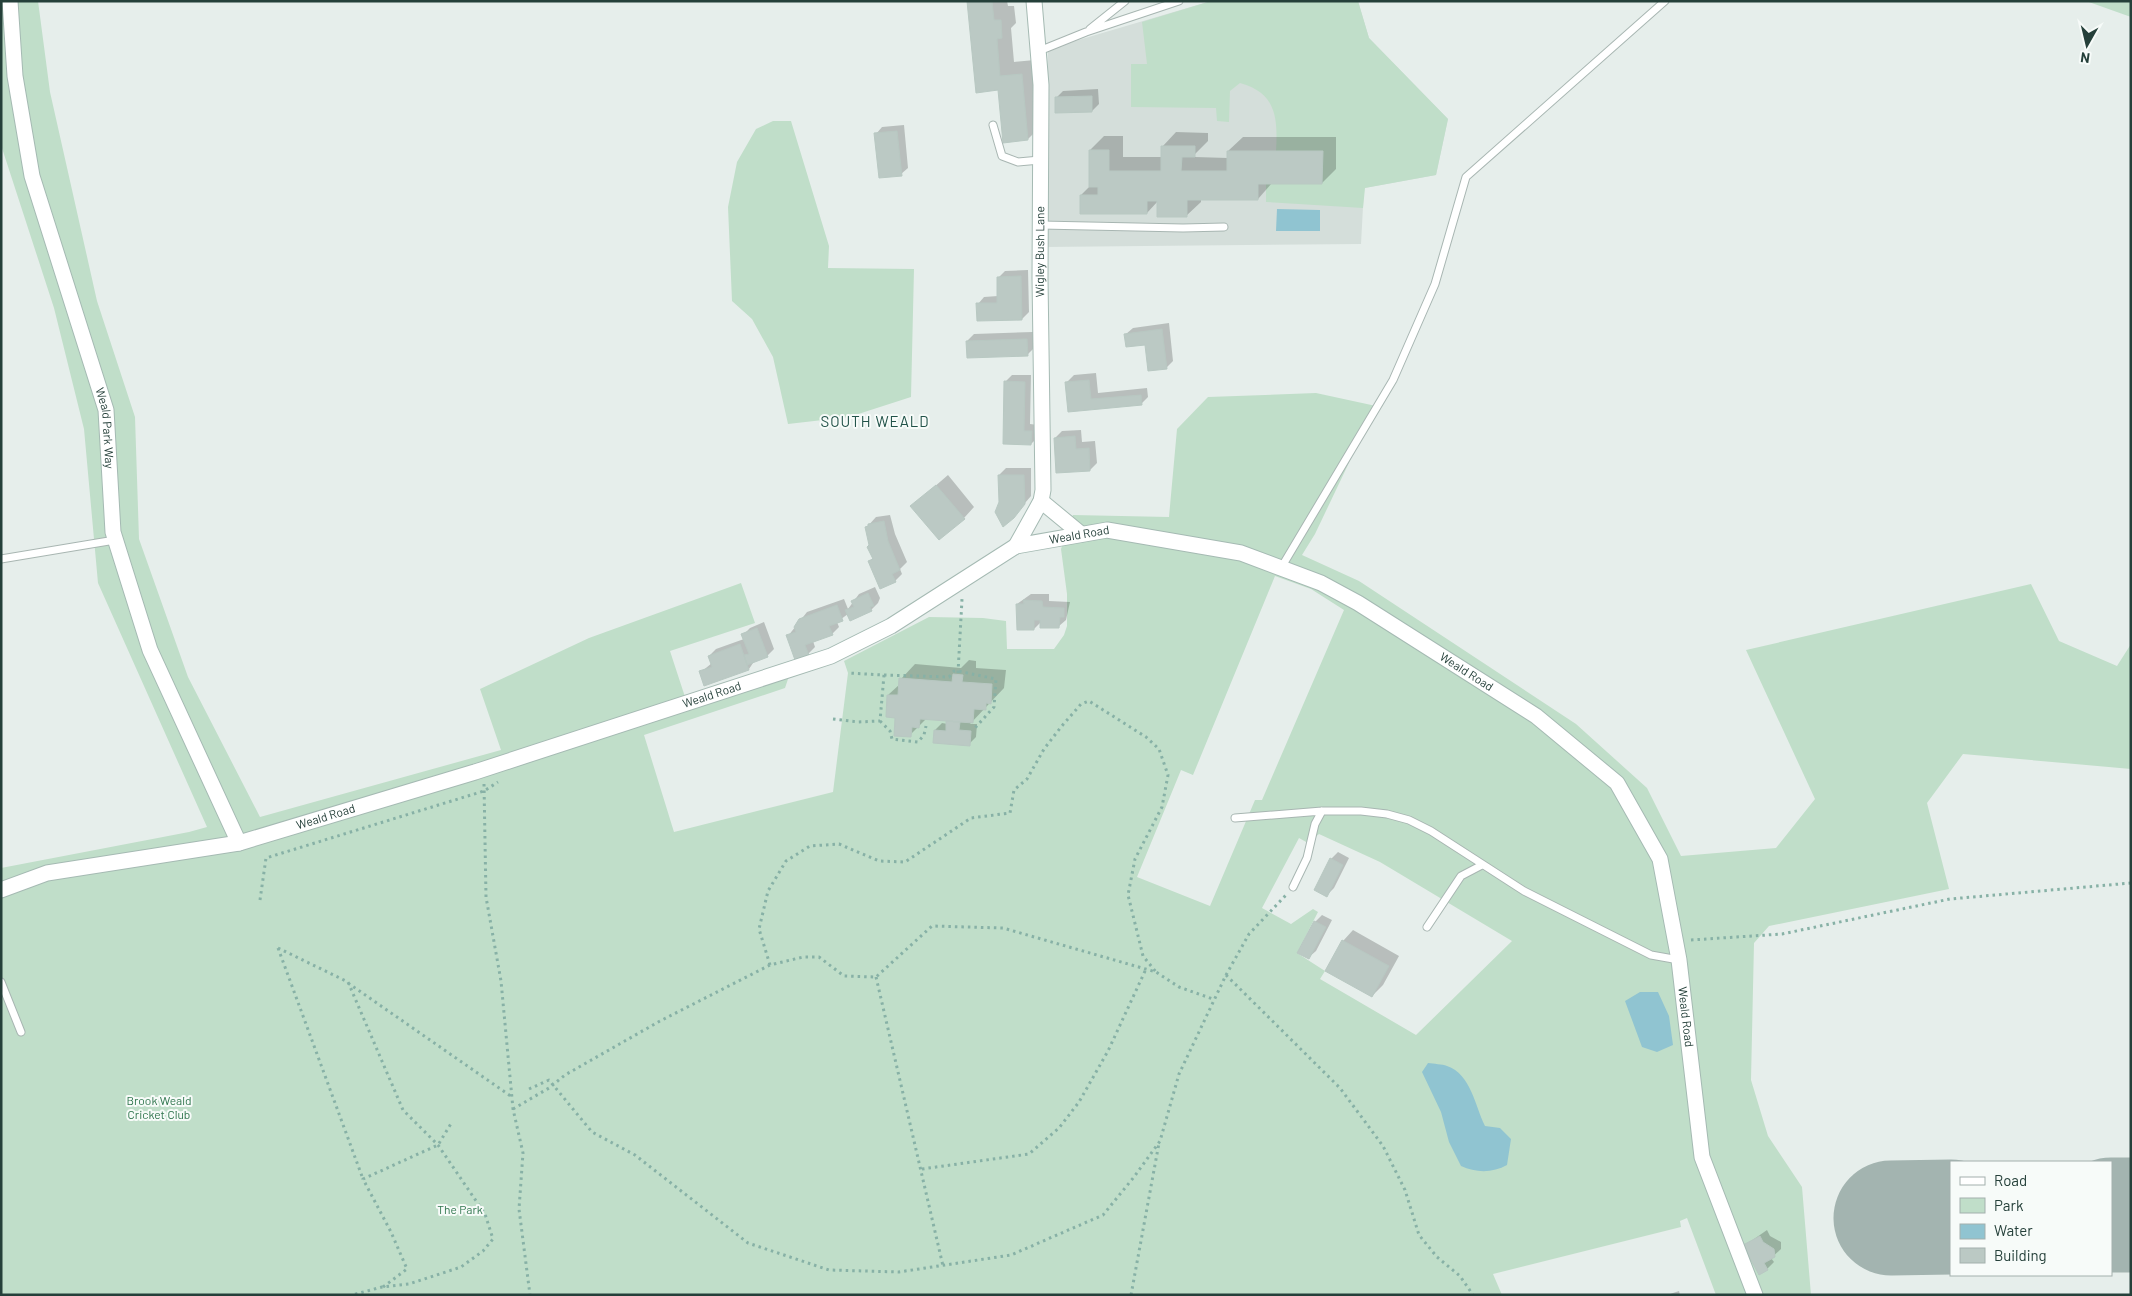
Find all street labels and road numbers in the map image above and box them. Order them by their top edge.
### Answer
street label: Wigley Bush Lane [1032,206,1046,297]
street label: Weald Park Way [93,386,117,470]
street label: Weald Road [1048,522,1110,546]
street label: Weald Road [1438,649,1496,693]
street label: Weald Road [681,678,743,710]
street label: Weald Road [294,800,357,831]
street label: Weald Road [1676,986,1697,1048]

